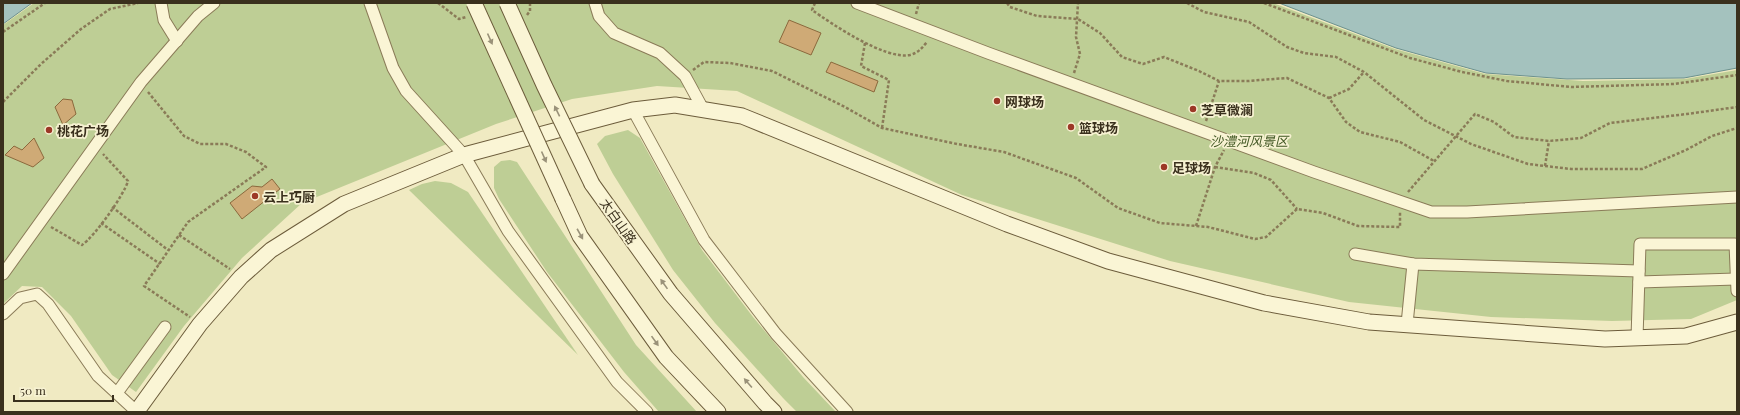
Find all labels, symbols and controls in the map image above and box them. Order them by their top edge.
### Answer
one-way arrow [488,33,494,45]
place label: 网球场 [1005,93,1044,110]
marker: 网球场 [992,96,1002,106]
place label: 芝草微澜 [1201,101,1253,118]
marker: 芝草微澜 [1188,104,1198,114]
one-way arrow [553,105,560,117]
place label: 篮球场 [1079,119,1118,136]
place label: 桃花广场 [57,122,109,139]
marker: 篮球场 [1066,122,1076,132]
marker: 桃花广场 [44,125,54,135]
park label: 沙澧河风景区 [1210,132,1290,149]
one-way arrow [541,151,547,163]
place label: 足球场 [1172,159,1211,176]
marker: 足球场 [1159,162,1169,172]
place label: 云上巧厨 [263,188,315,205]
marker: 云上巧厨 [250,191,260,201]
street label: 太白山路 [597,195,641,247]
one-way arrow [577,228,584,240]
one-way arrow [660,279,668,289]
one-way arrow [651,335,659,346]
scale bar [14,377,113,403]
one-way arrow [743,378,752,389]
text: 50 m [20,382,46,398]

